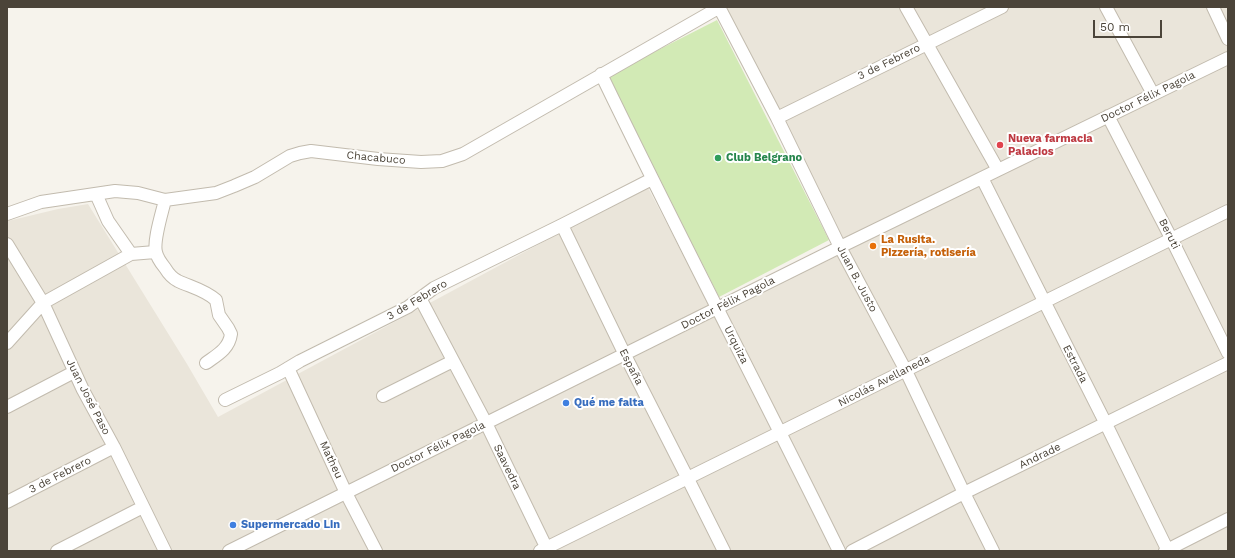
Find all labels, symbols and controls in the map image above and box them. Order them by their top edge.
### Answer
scale bar [1095,12,1164,38]
text: 50 m [1100,20,1130,34]
street label: 3 de Febrero [856,41,922,83]
street label: Doctor Félix Pagola [1099,68,1197,126]
place label: Nueva farmacia Palacios [1008,132,1093,158]
marker: Nueva farmacia Palacios [995,140,1005,150]
street label: Chacabuco [346,149,406,167]
place label: Club Belgrano [726,151,802,165]
marker: Club Belgrano [713,153,723,163]
street label: Beruti [1156,217,1182,251]
place label: La Rusita. Pizzería, rotisería [881,233,976,259]
marker: La Rusita. Pizzería, rotisería [868,241,878,251]
street label: Juan B. Justo [834,243,880,315]
street label: Doctor Félix Pagola [679,274,777,332]
street label: 3 de Febrero [384,277,450,323]
street label: Urquiza [721,324,751,366]
street label: Estrada [1060,343,1090,385]
street label: España [616,347,646,387]
street label: Nicolás Avellaneda [836,352,932,410]
street label: Juan José Paso [63,357,113,437]
place label: Qué me falta [574,396,644,410]
marker: Qué me falta [561,398,571,408]
street label: Doctor Félix Pagola [389,418,487,476]
street label: Matheu [317,439,345,481]
street label: Andrade [1017,440,1063,472]
street label: Saavedra [490,442,524,492]
street label: 3 de Febrero [27,454,93,496]
place label: Supermercado Lin [241,518,340,532]
marker: Supermercado Lin [228,520,238,530]

